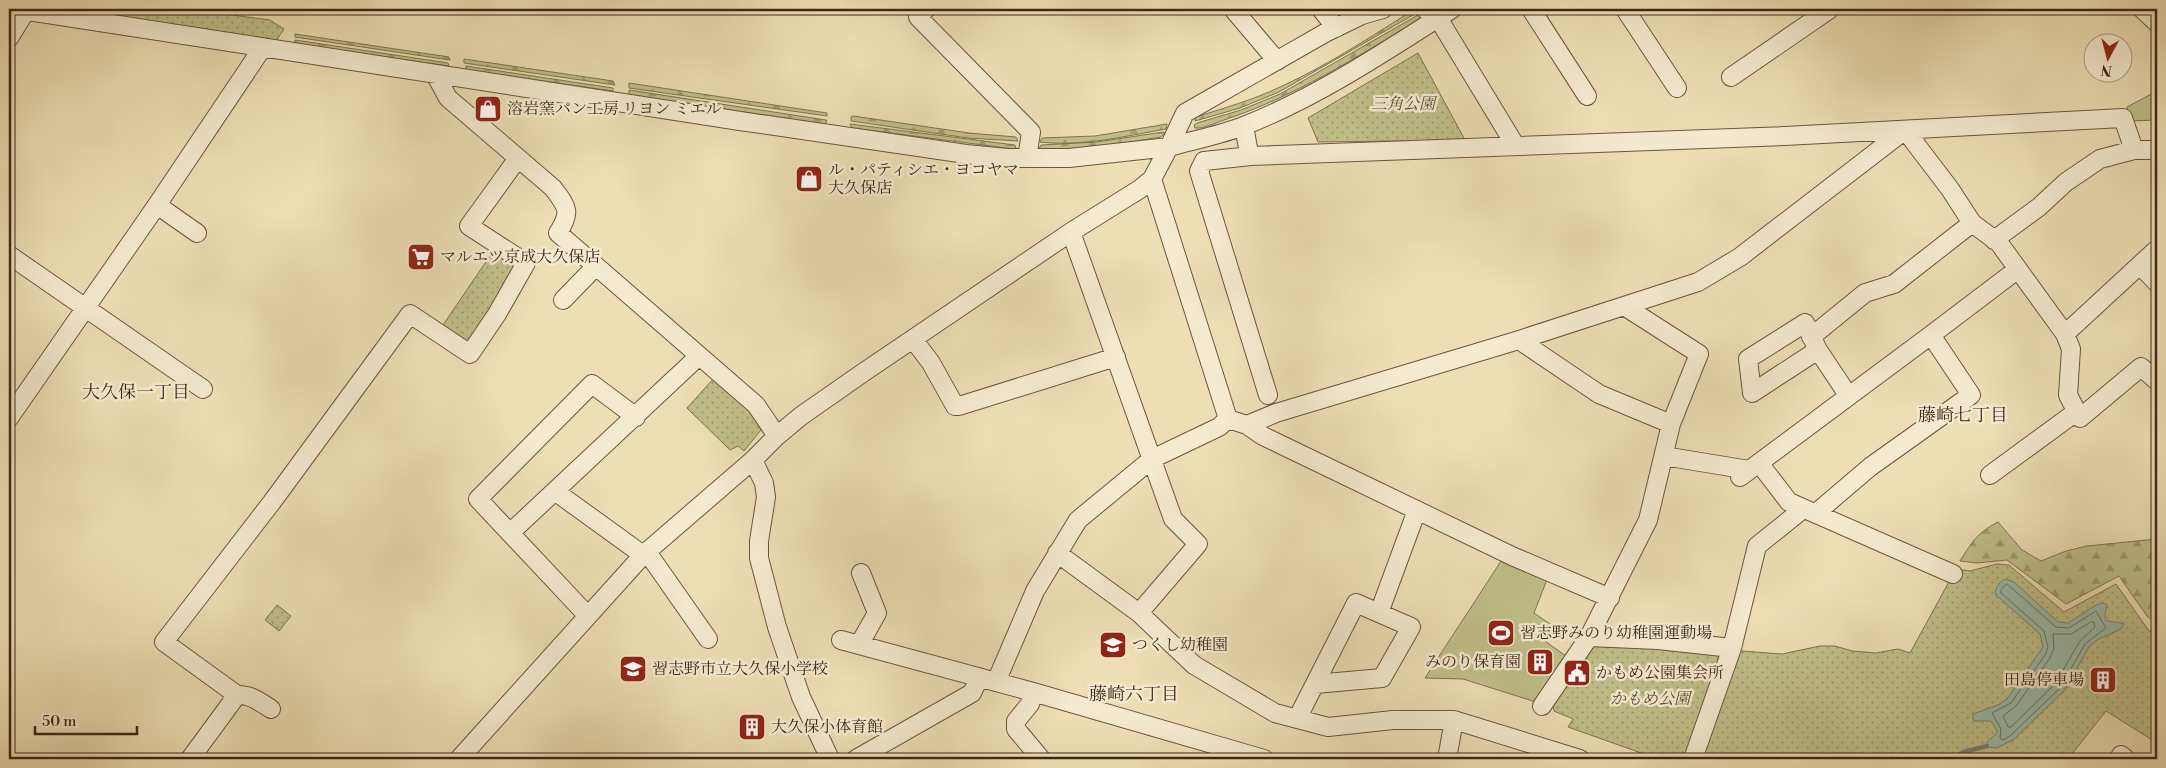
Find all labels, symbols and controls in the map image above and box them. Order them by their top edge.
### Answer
north arrow [2084,32,2134,82]
text: N [2100,60,2113,80]
shop icon: 溶岩窯パン工房 リヨン ミエル [473,94,503,124]
park label: 三角公園 [1371,94,1438,114]
place label: 溶岩窯パン工房 リヨン ミエル [507,99,722,119]
place label: ル・パティシエ・ヨコヤマ 大久保店 [828,160,1019,198]
shop icon: ル・パティシエ・ヨコヤマ 大久保店 [794,164,824,194]
supermarket icon: マルエツ京成大久保店 [406,242,436,272]
place label: マルエツ京成大久保店 [440,247,600,267]
district label: 大久保一丁目 [82,381,190,404]
district label: 藤崎七丁目 [1918,404,2008,427]
sports icon: 習志野みのり幼稚園運動場 [1486,618,1516,648]
place label: 習志野みのり幼稚園運動場 [1520,623,1712,643]
school or university icon: つくし幼稚園 [1098,630,1128,660]
place label: つくし幼稚園 [1132,635,1228,655]
building icon: みのり保育園 [1525,647,1555,677]
place label: みのり保育園 [1425,652,1521,672]
school or university icon: 習志野市立大久保小学校 [618,654,648,684]
public building icon: かもめ公園集会所 [1562,658,1592,688]
place label: 習志野市立大久保小学校 [652,659,828,679]
place label: かもめ公園集会所 [1596,663,1724,683]
building icon: 田島停車場 [2088,665,2118,695]
place label: 田島停車場 [2004,670,2084,690]
district label: 藤崎六丁目 [1089,683,1179,706]
park label: かもめ公園 [1610,689,1693,709]
scale bar [35,703,138,735]
text: 50 m [42,712,76,731]
building icon: 大久保小体育館 [737,712,767,742]
place label: 大久保小体育館 [771,717,883,737]

